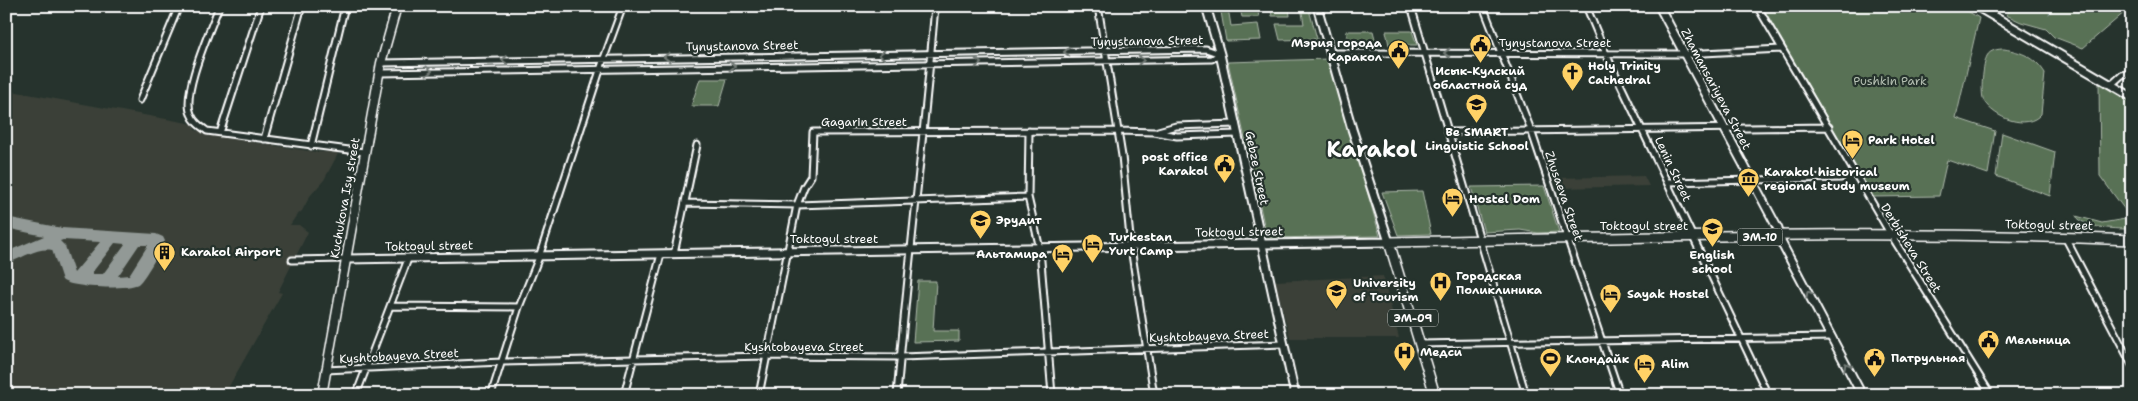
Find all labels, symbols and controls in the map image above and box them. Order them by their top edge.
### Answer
street label: Zhamansariyeva Street [1677,26,1755,152]
street label: Tynystanova Street [1091,32,1203,50]
public building icon: Исык-Кулский областной суд [1468,32,1492,63]
place label: Мэрия города Каракол [1291,35,1383,65]
street label: Tynystanova Street [1499,35,1611,51]
street label: Tynystanova Street [686,37,798,55]
public building icon: Мэрия города Каракол [1386,38,1410,69]
one-way arrow [1728,46,1736,57]
one-way arrow [1063,47,1071,58]
one-way arrow [1443,48,1450,58]
one-way arrow [878,50,886,60]
one-way arrow [663,52,670,62]
one-way arrow [500,55,508,65]
one-way arrow [1138,55,1145,65]
one-way arrow [975,58,983,68]
place label: Holy Trinity Cathedral [1588,58,1661,88]
one-way arrow [728,61,736,71]
church icon: Holy Trinity Cathedral [1560,61,1584,92]
place label: Исык-Кулский областной суд [1433,63,1528,93]
one-way arrow [425,66,433,77]
park label: Pushkin Park [1853,73,1927,89]
school or university icon: Be SMART Linguistic School [1465,93,1489,124]
street label: Gagarin Street [821,114,907,130]
place label: Be SMART Linguistic School [1425,124,1529,154]
hotel icon: Park Hotel [1840,128,1864,159]
street label: Gebze Street [1241,129,1273,207]
place label: Park Hotel [1868,132,1935,148]
street label: Lenin Street [1651,134,1695,204]
district label: Karakol [1327,135,1418,164]
street label: Kuchukova Isy street [326,136,364,260]
place label: post office Karakol [1142,149,1208,179]
street label: Zhusaeva Street [1541,149,1587,243]
public building icon: post office Karakol [1212,152,1236,183]
place label: Karakol historical regional study museum [1764,164,1910,194]
museum icon: Karakol historical regional study museum [1736,167,1760,198]
hotel icon: Hostel Dom [1441,187,1465,218]
place label: Hostel Dom [1469,191,1540,207]
street label: Derbisheva Street [1877,200,1945,296]
school or university icon: Эрудит [968,208,992,239]
place label: Эрудит [996,212,1042,228]
school or university icon: English school [1700,216,1724,247]
street label: Toktogul street [2005,216,2093,234]
street label: Toktogul street [1600,218,1688,234]
street label: Toktogul street [1195,223,1283,241]
road number: ЭМ-10 [1738,228,1782,246]
place label: Turkestan Yurt Camp [1109,229,1173,259]
street label: Toktogul street [790,231,878,247]
hotel icon: Turkestan Yurt Camp [1081,232,1105,263]
street label: Toktogul street [385,237,473,255]
building icon: Karakol Airport [153,240,177,271]
hotel icon: Альтамира [1051,242,1075,273]
place label: Karakol Airport [181,244,281,260]
place label: Альтамира [976,246,1048,262]
place label: English school [1689,247,1735,277]
place label: Городская Поликлиника [1456,268,1543,298]
hospital icon: Городская Поликлиника [1428,271,1452,302]
place label: University of Tourism [1353,275,1418,305]
school or university icon: University of Tourism [1325,278,1349,309]
hotel icon: Sayak Hostel [1599,282,1623,313]
place label: Sayak Hostel [1627,286,1709,302]
one-way arrow [1805,290,1815,299]
road number: ЭМ-09 [1388,310,1438,326]
street label: Kyshtobayeva Street [1149,326,1269,346]
public building icon: Мельница [1977,328,2001,359]
place label: Мельница [2005,332,2071,348]
street label: Kyshtobayeva Street [744,339,864,355]
hospital icon: Медси [1392,340,1416,371]
place label: Медси [1420,344,1463,360]
street label: Kyshtobayeva Street [339,345,459,367]
public building icon: Патрульная [1863,346,1887,377]
sports icon: Клондайк [1538,347,1562,378]
place label: Патрульная [1891,350,1965,366]
place label: Клондайк [1566,351,1630,367]
hotel icon: Alim [1633,352,1657,383]
place label: Alim [1661,356,1689,372]
one-way arrow [1843,362,1853,371]

